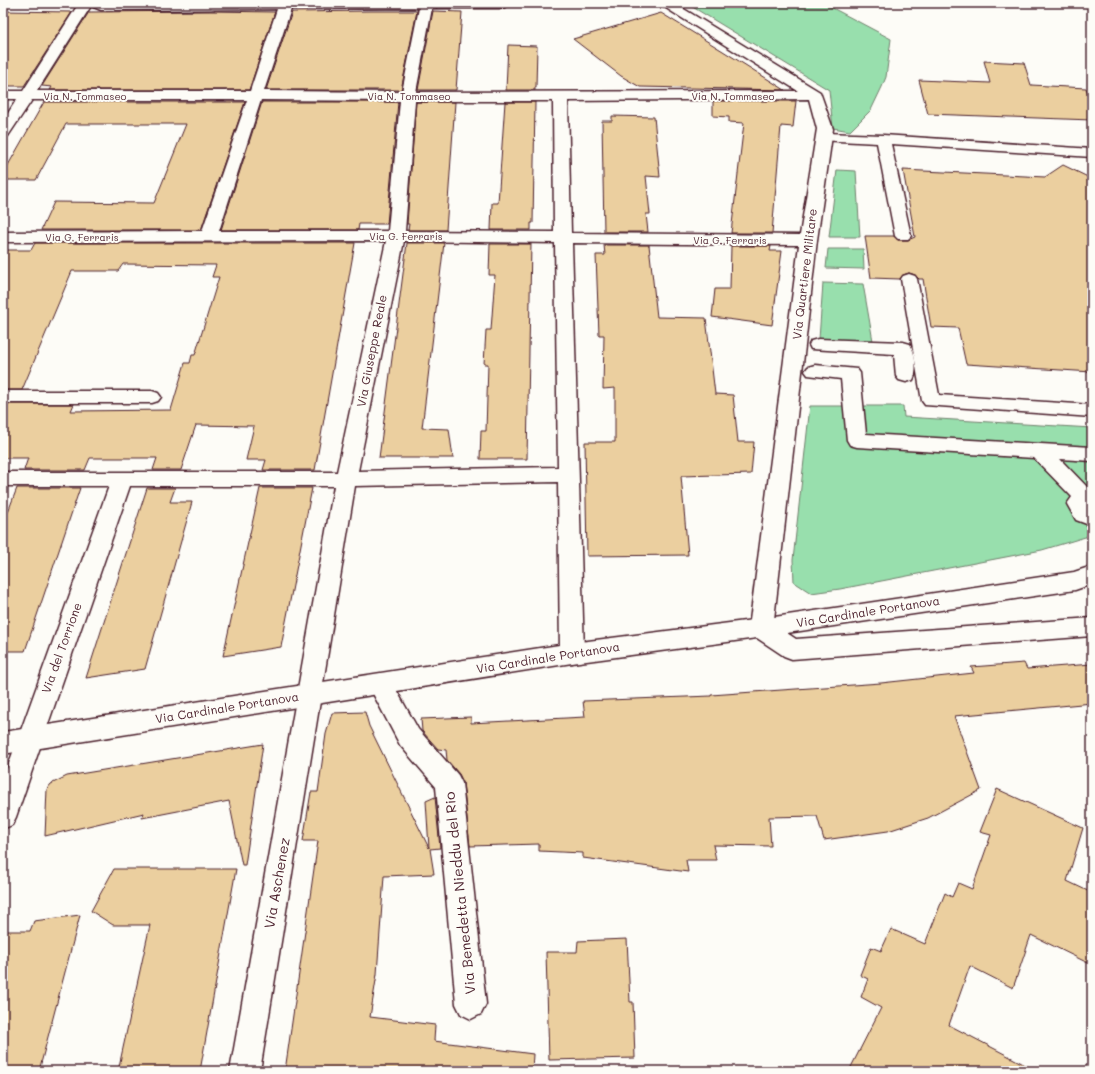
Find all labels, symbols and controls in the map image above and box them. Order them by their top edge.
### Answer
street label: Via N. Tommaseo [43,89,127,103]
street label: Via N. Tommaseo [367,89,451,103]
street label: Via N. Tommaseo [691,89,775,103]
street label: Via Quartiere Militare [788,207,820,340]
street label: Via G. Ferraris [369,229,443,243]
street label: Via G. Ferraris [45,230,119,244]
street label: Via G. Ferraris [693,233,767,247]
street label: Via Giuseppe Reale [352,293,390,408]
street label: Via Cardinale Portanova [795,592,941,630]
street label: Via del Torrione [37,600,85,695]
street label: Via Cardinale Portanova [475,638,621,676]
street label: Via Cardinale Portanova [154,688,300,726]
street label: Via Benedetta Nieddu del Rio [439,791,480,995]
street label: Via Aschenez [259,836,294,930]

